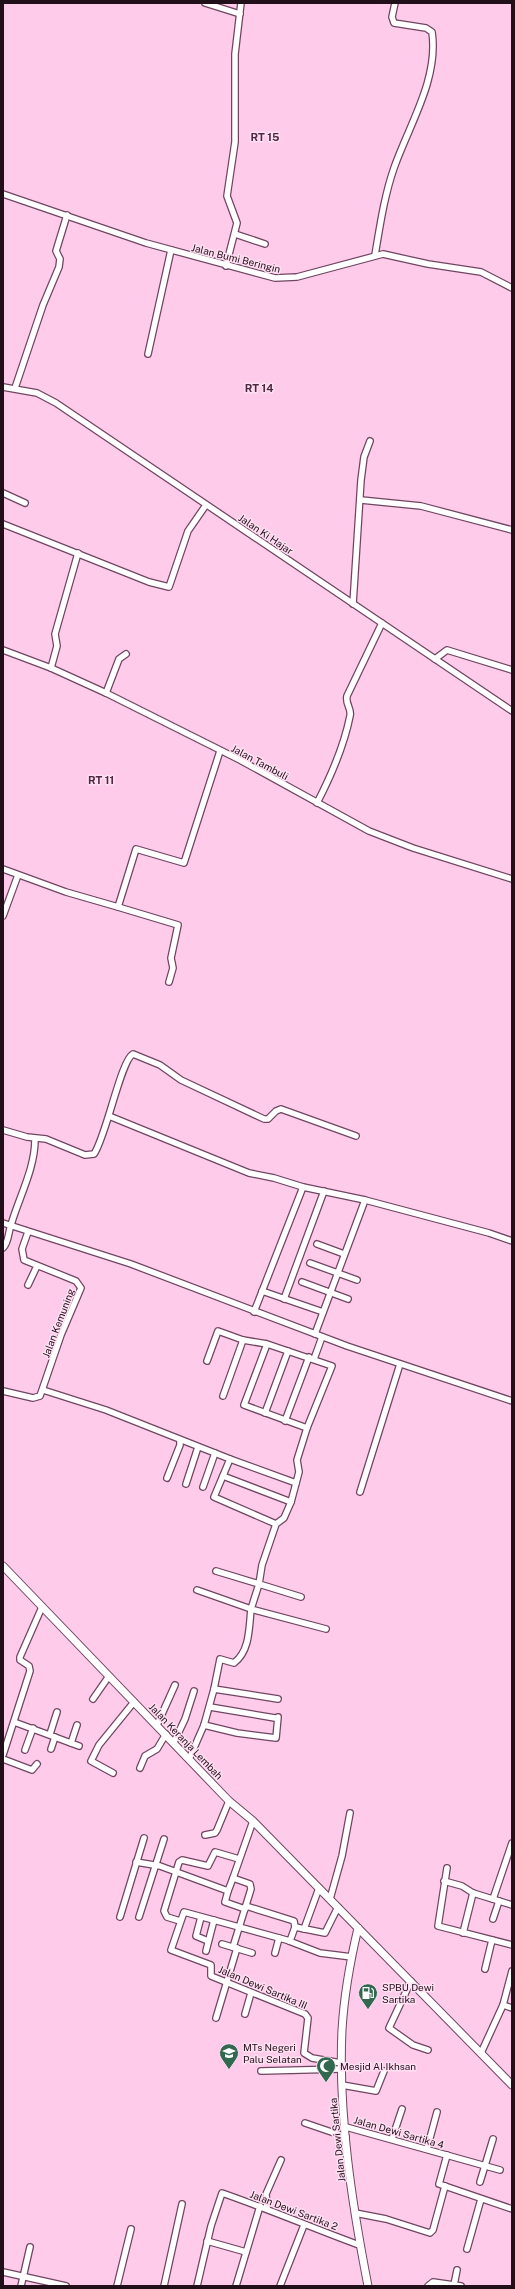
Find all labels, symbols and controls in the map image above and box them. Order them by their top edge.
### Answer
district label: RT 15 [251,131,279,143]
street label: Jalan Bumi Beringin [190,241,282,275]
district label: RT 14 [245,382,273,394]
street label: Jalan Ki Hajar [236,511,296,557]
street label: Jalan Tambuli [229,742,291,782]
district label: RT 11 [88,774,114,786]
street label: Jalan Kemuning [39,1287,77,1359]
street label: Jalan Keranja Lembah [147,1700,226,1782]
street label: Jalan Dewi Sartika III [217,1963,309,2011]
place label: SPBU Dewi Sartika [382,1981,434,2005]
fuel station icon: SPBU Dewi Sartika [357,1982,379,2010]
place label: MTs Negeri Palu Selatan [243,2041,302,2065]
school or university icon: MTs Negeri Palu Selatan [218,2042,240,2070]
mosque icon: Mesjid Al Ikhsan [315,2055,337,2083]
place label: Mesjid Al Ikhsan [340,2060,416,2072]
street label: Jalan Dewi Sartika [327,2097,347,2183]
street label: Jalan Dewi Sartika 4 [352,2113,446,2151]
street label: Jalan Dewi Sartika 2 [248,2188,340,2232]

